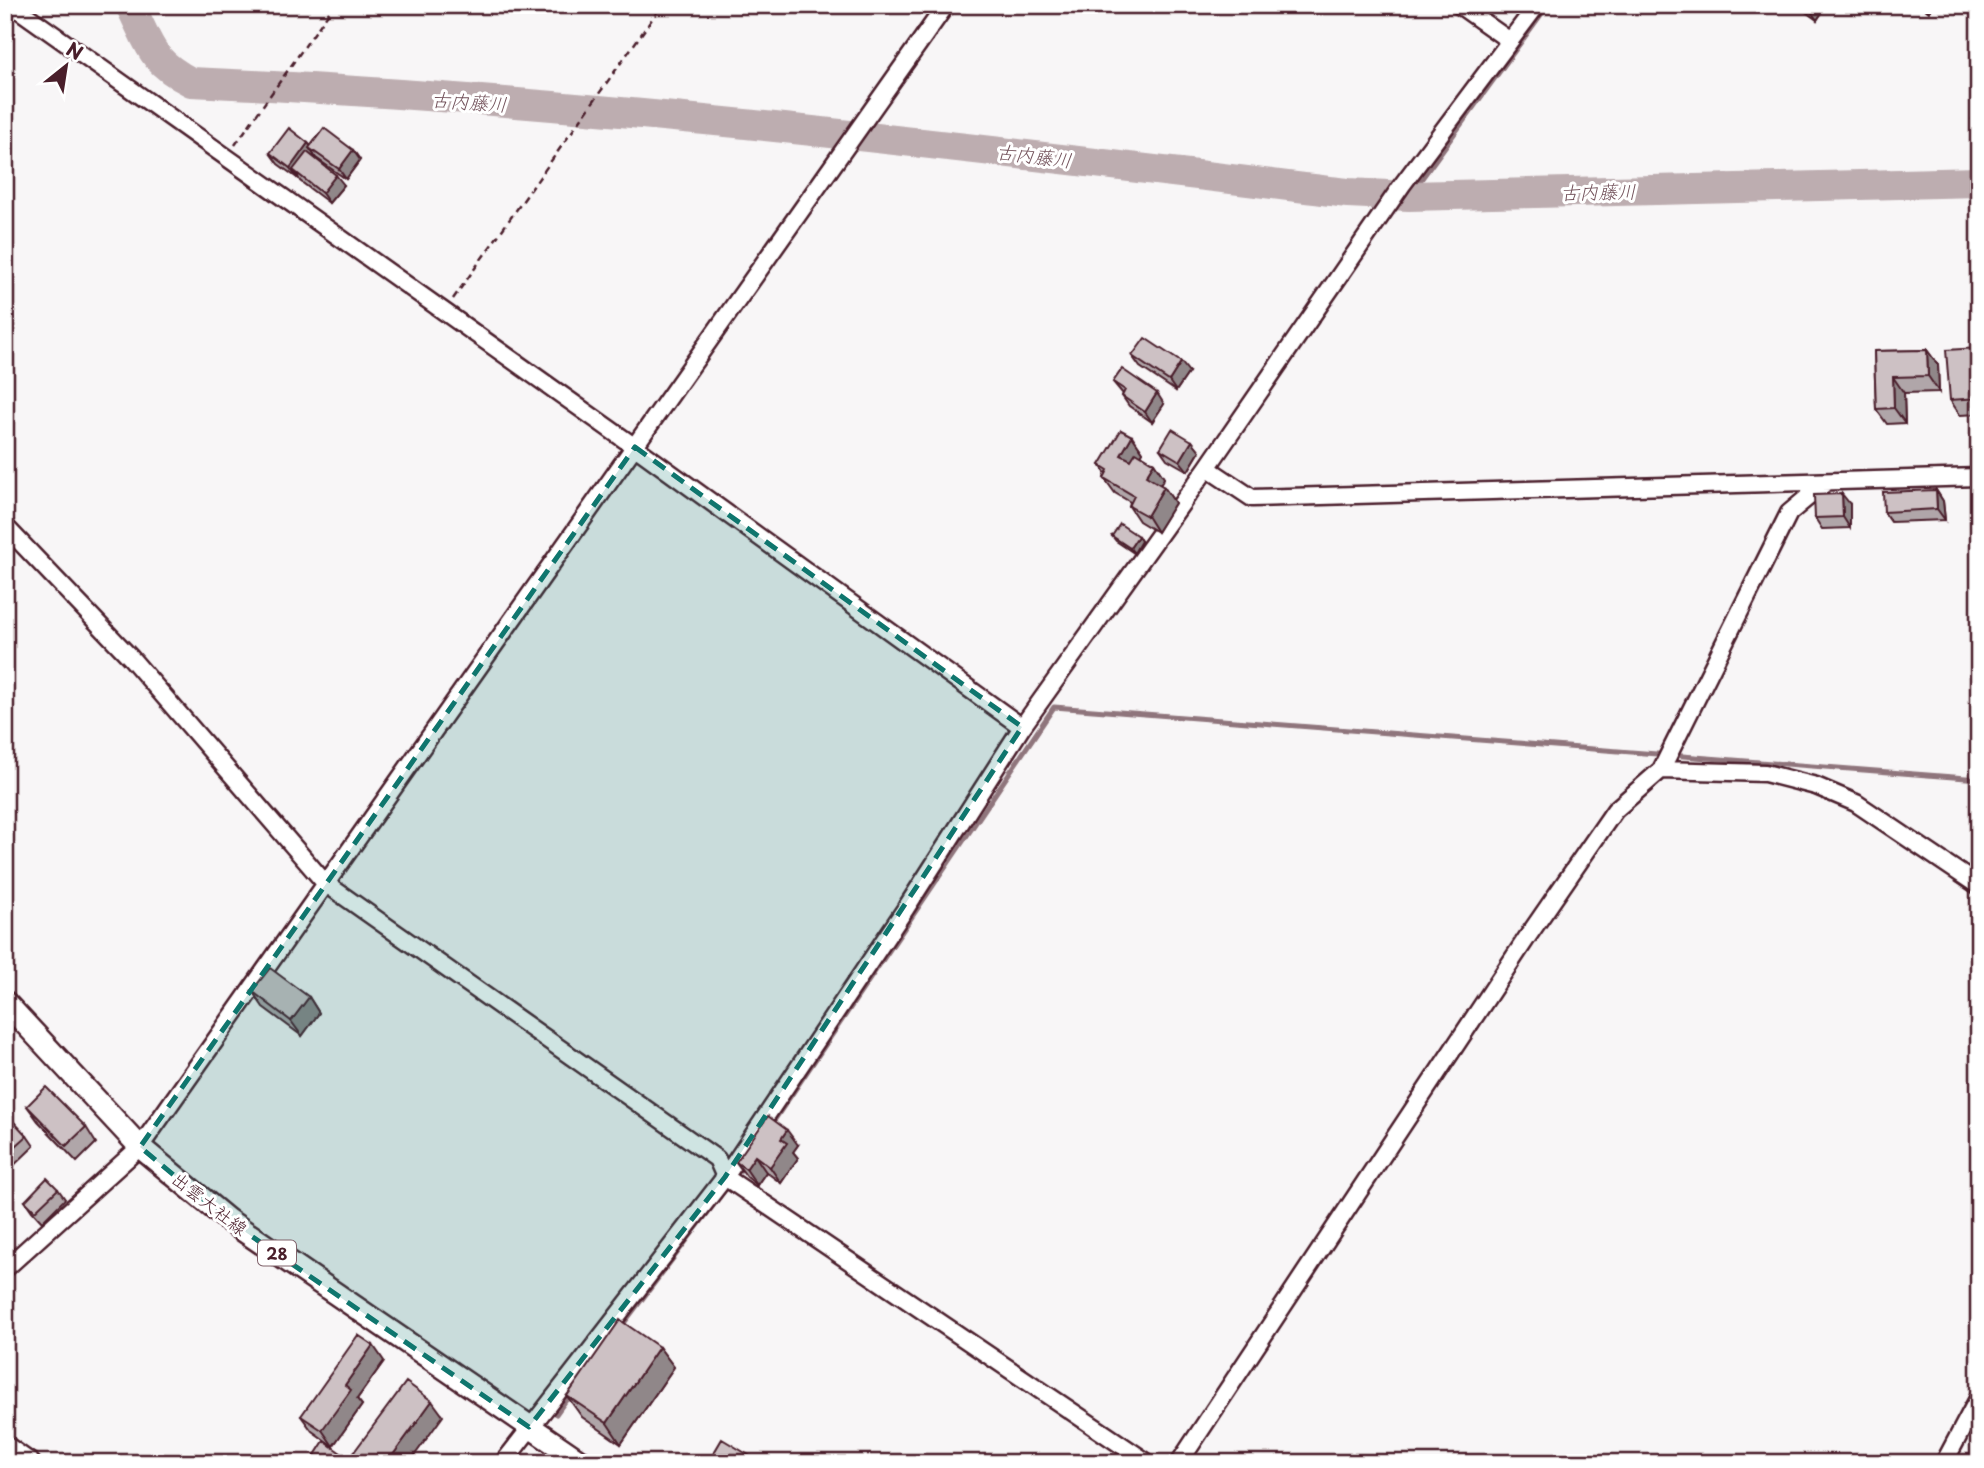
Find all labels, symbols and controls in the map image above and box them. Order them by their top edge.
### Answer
north arrow [32,32,102,102]
text: N [61,35,89,66]
water label: 古内藤川 [430,84,508,118]
water label: 古内藤川 [995,136,1073,174]
water label: 古内藤川 [1560,176,1636,206]
street label: 出雲大社線 [166,1165,254,1241]
road number: 28 [258,1240,296,1266]

